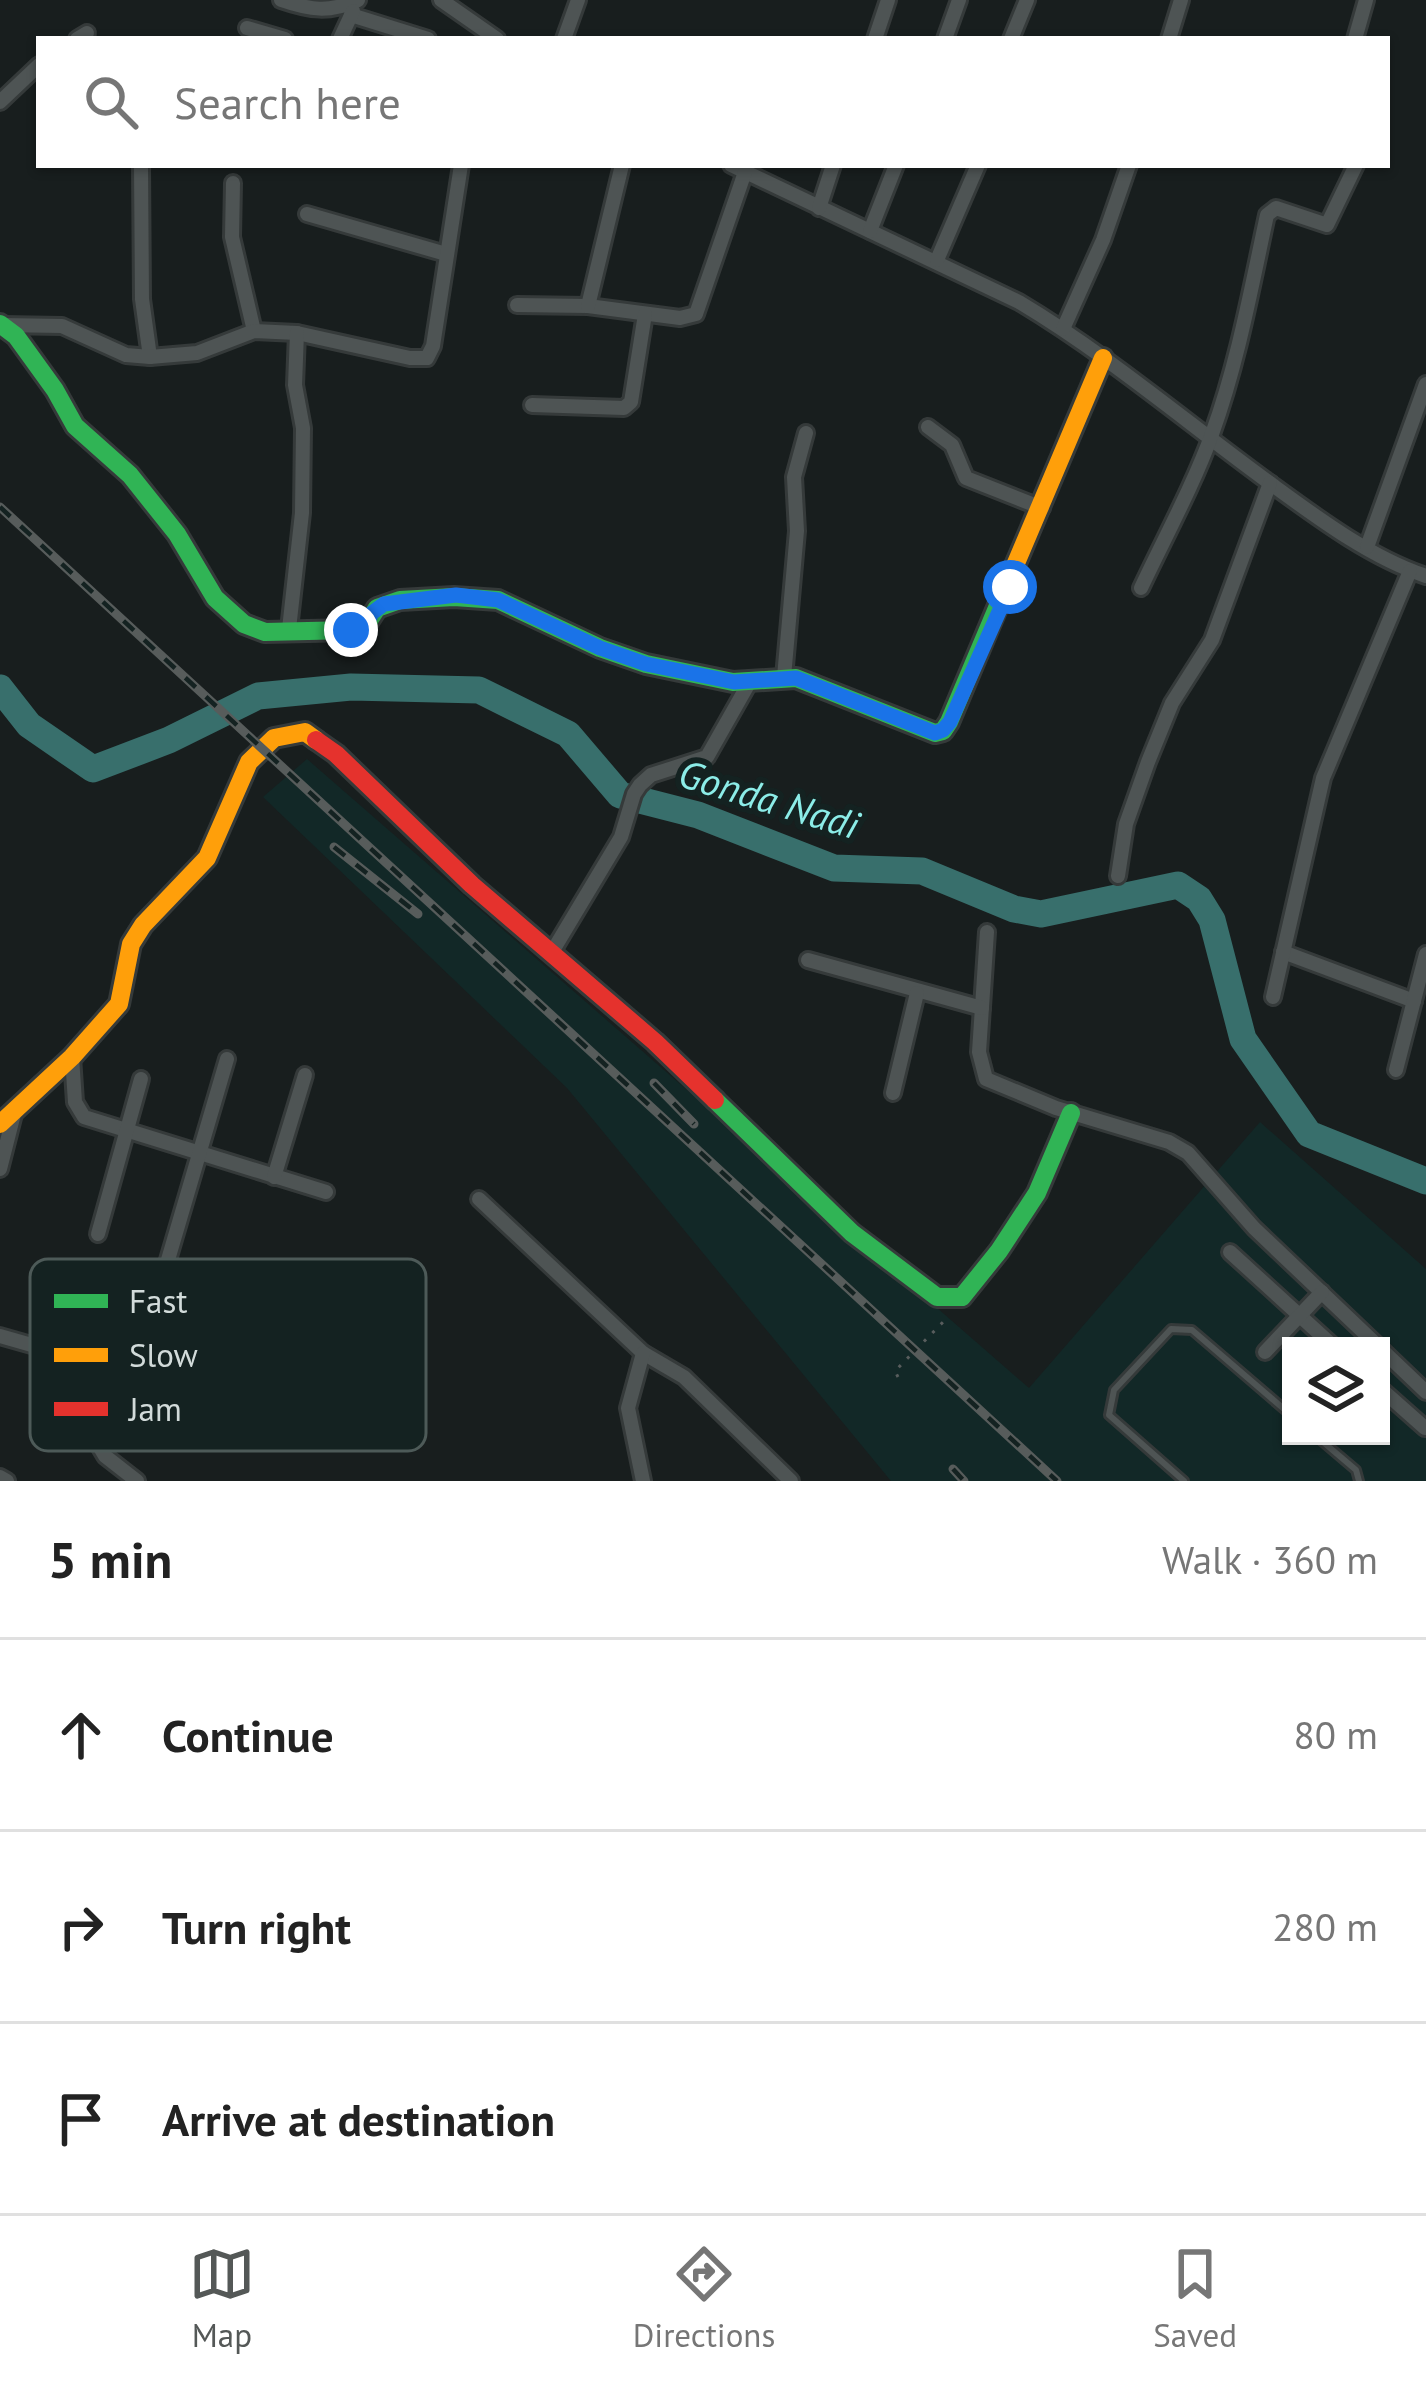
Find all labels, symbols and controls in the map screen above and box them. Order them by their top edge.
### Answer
search box [36,36,1390,168]
icon: search [78,69,144,135]
text: Search here [174,73,401,131]
route start [983,560,1037,614]
route end [324,603,378,657]
water label: Gonda Nadi [673,747,867,851]
legend [30,1259,426,1451]
text: Fast [129,1279,188,1322]
text: Slow [129,1333,198,1376]
map controls [1282,1337,1390,1445]
button: layers [1282,1337,1390,1445]
text: Jam [127,1387,182,1430]
text: 5 min [48,1526,172,1592]
text: Walk · 360 m [1162,1534,1378,1585]
icon: ahead [48,1702,114,1768]
text: Continue [162,1706,334,1764]
text: 80 m [1293,1709,1378,1760]
icon: right [48,1894,114,1960]
text: Turn right [162,1898,351,1956]
text: 280 m [1272,1901,1378,1952]
icon: arrive [48,2086,114,2152]
text: Arrive at destination [162,2090,555,2148]
tab: Map [189,2241,255,2356]
tab: Directions [633,2241,775,2356]
tab: Saved [1153,2241,1237,2356]

